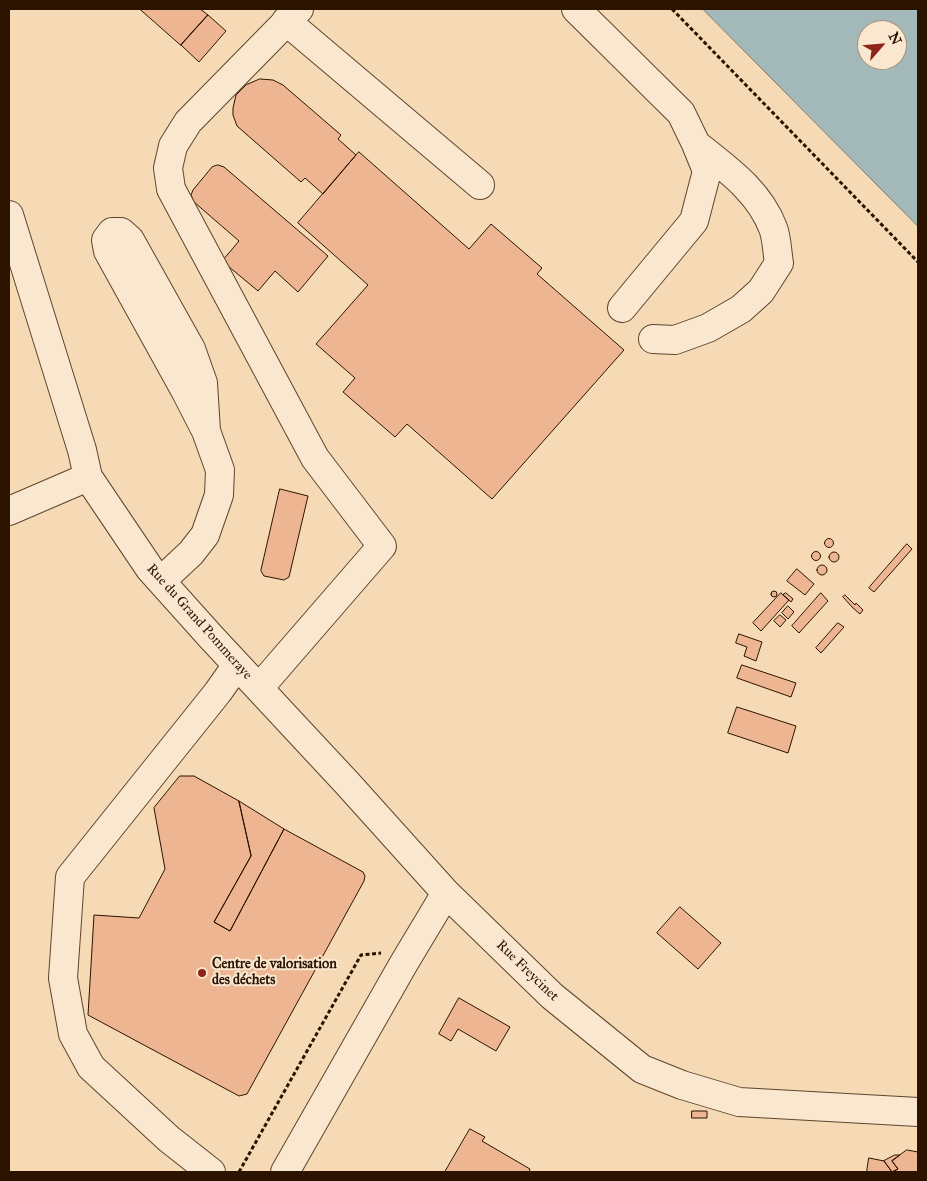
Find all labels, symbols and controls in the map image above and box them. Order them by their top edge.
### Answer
north arrow [857,20,907,70]
text: N [885,29,905,48]
street label: Rue du Grand Pommeraye [143,561,255,683]
street label: Rue Freycinet [492,937,562,1005]
place label: Centre de valorisation des déchets [212,957,337,990]
marker: Centre de valorisation des déchets [196,967,208,979]

